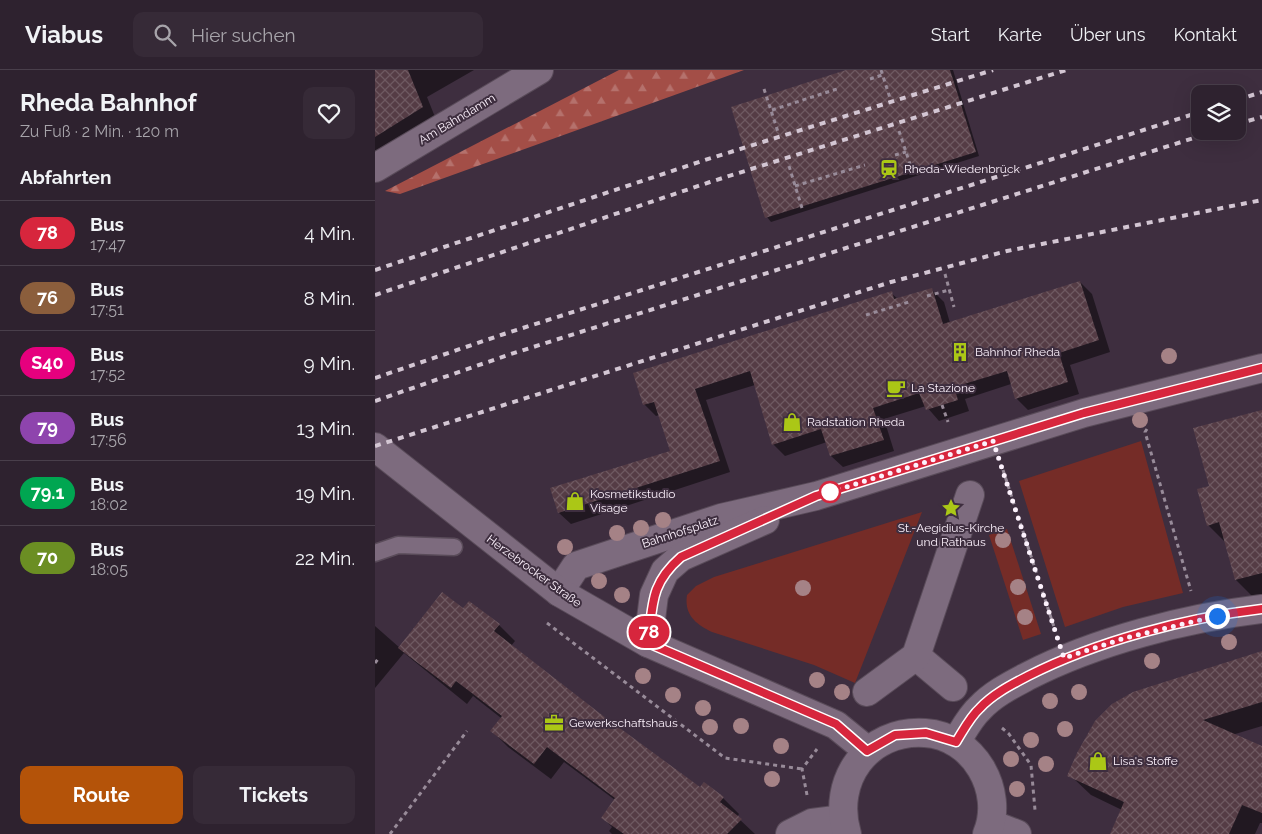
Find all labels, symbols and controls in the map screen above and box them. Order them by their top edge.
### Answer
search box [133,12,483,57]
text: Viabus [25,20,103,49]
icon: search [151,21,179,49]
text: Hier suchen [191,24,296,46]
text: Start [931,24,970,45]
text: Karte [998,24,1042,45]
text: Über uns [1070,24,1145,45]
text: Kontakt [1173,24,1237,45]
map controls [1191,85,1246,140]
button: layers [1191,85,1246,140]
button: heart [303,87,355,139]
text: Rheda Bahnhof [20,88,197,117]
street label: Am Bahndamm [416,91,498,147]
text: Zu Fuß · 2 Min. · 120 m [20,122,179,141]
station icon: Rheda-Wiedenbrück [878,158,900,180]
place label: Rheda-Wiedenbrück [904,162,1021,176]
text: Abfahrten [20,166,111,188]
text: Bus [90,213,124,235]
text: 78 [37,222,58,243]
text: 4 Min. [304,222,355,244]
text: 17:47 [90,235,126,254]
text: Bus [90,278,124,300]
text: 76 [37,287,58,308]
text: 8 Min. [303,287,355,309]
text: 17:51 [90,300,124,319]
building icon: Bahnhof Rheda [949,341,971,363]
text: Bus [90,343,124,365]
place label: Bahnhof Rheda [975,345,1060,359]
text: S40 [31,352,64,373]
text: 9 Min. [304,352,355,374]
text: 17:52 [90,365,125,384]
cafe icon: La Stazione [885,377,907,399]
place label: La Stazione [911,381,975,395]
text: Bus [90,408,124,430]
shop icon: Radstation Rheda [781,411,803,433]
place label: Radstation Rheda [807,415,905,429]
text: 79 [37,417,58,438]
text: 13 Min. [296,417,355,439]
text: 17:56 [90,430,127,449]
text: Bus [90,473,124,495]
unlabelled marker [819,481,841,503]
text: 79.1 [31,482,64,503]
text: 19 Min. [295,482,355,504]
place label: Kosmetikstudio Visage [590,487,675,515]
shop icon: Kosmetikstudio Visage [564,490,586,512]
text: 18:02 [90,495,127,514]
place icon: St.-Aegidius-Kirche und Rathaus [940,497,962,519]
street label: Bahnhofsplatz [640,513,720,551]
place label: St.-Aegidius-Kirche und Rathaus [898,521,1004,549]
street label: Herzebrocker Straße [484,532,584,610]
text: Bus [90,538,124,560]
text: 70 [37,547,58,568]
text: 22 Min. [295,547,355,569]
text: 18:05 [90,560,128,579]
your location [1205,604,1230,629]
line badge: 78 [627,616,671,648]
text: 78 [639,621,659,642]
office icon: Gewerkschaftshaus [543,712,565,734]
place label: Gewerkschaftshaus [569,716,678,730]
shop icon: Lisa's Stoffe [1087,750,1109,772]
place label: Lisa's Stoffe [1113,754,1178,768]
button: Route [20,766,183,824]
button: Tickets [193,766,355,824]

